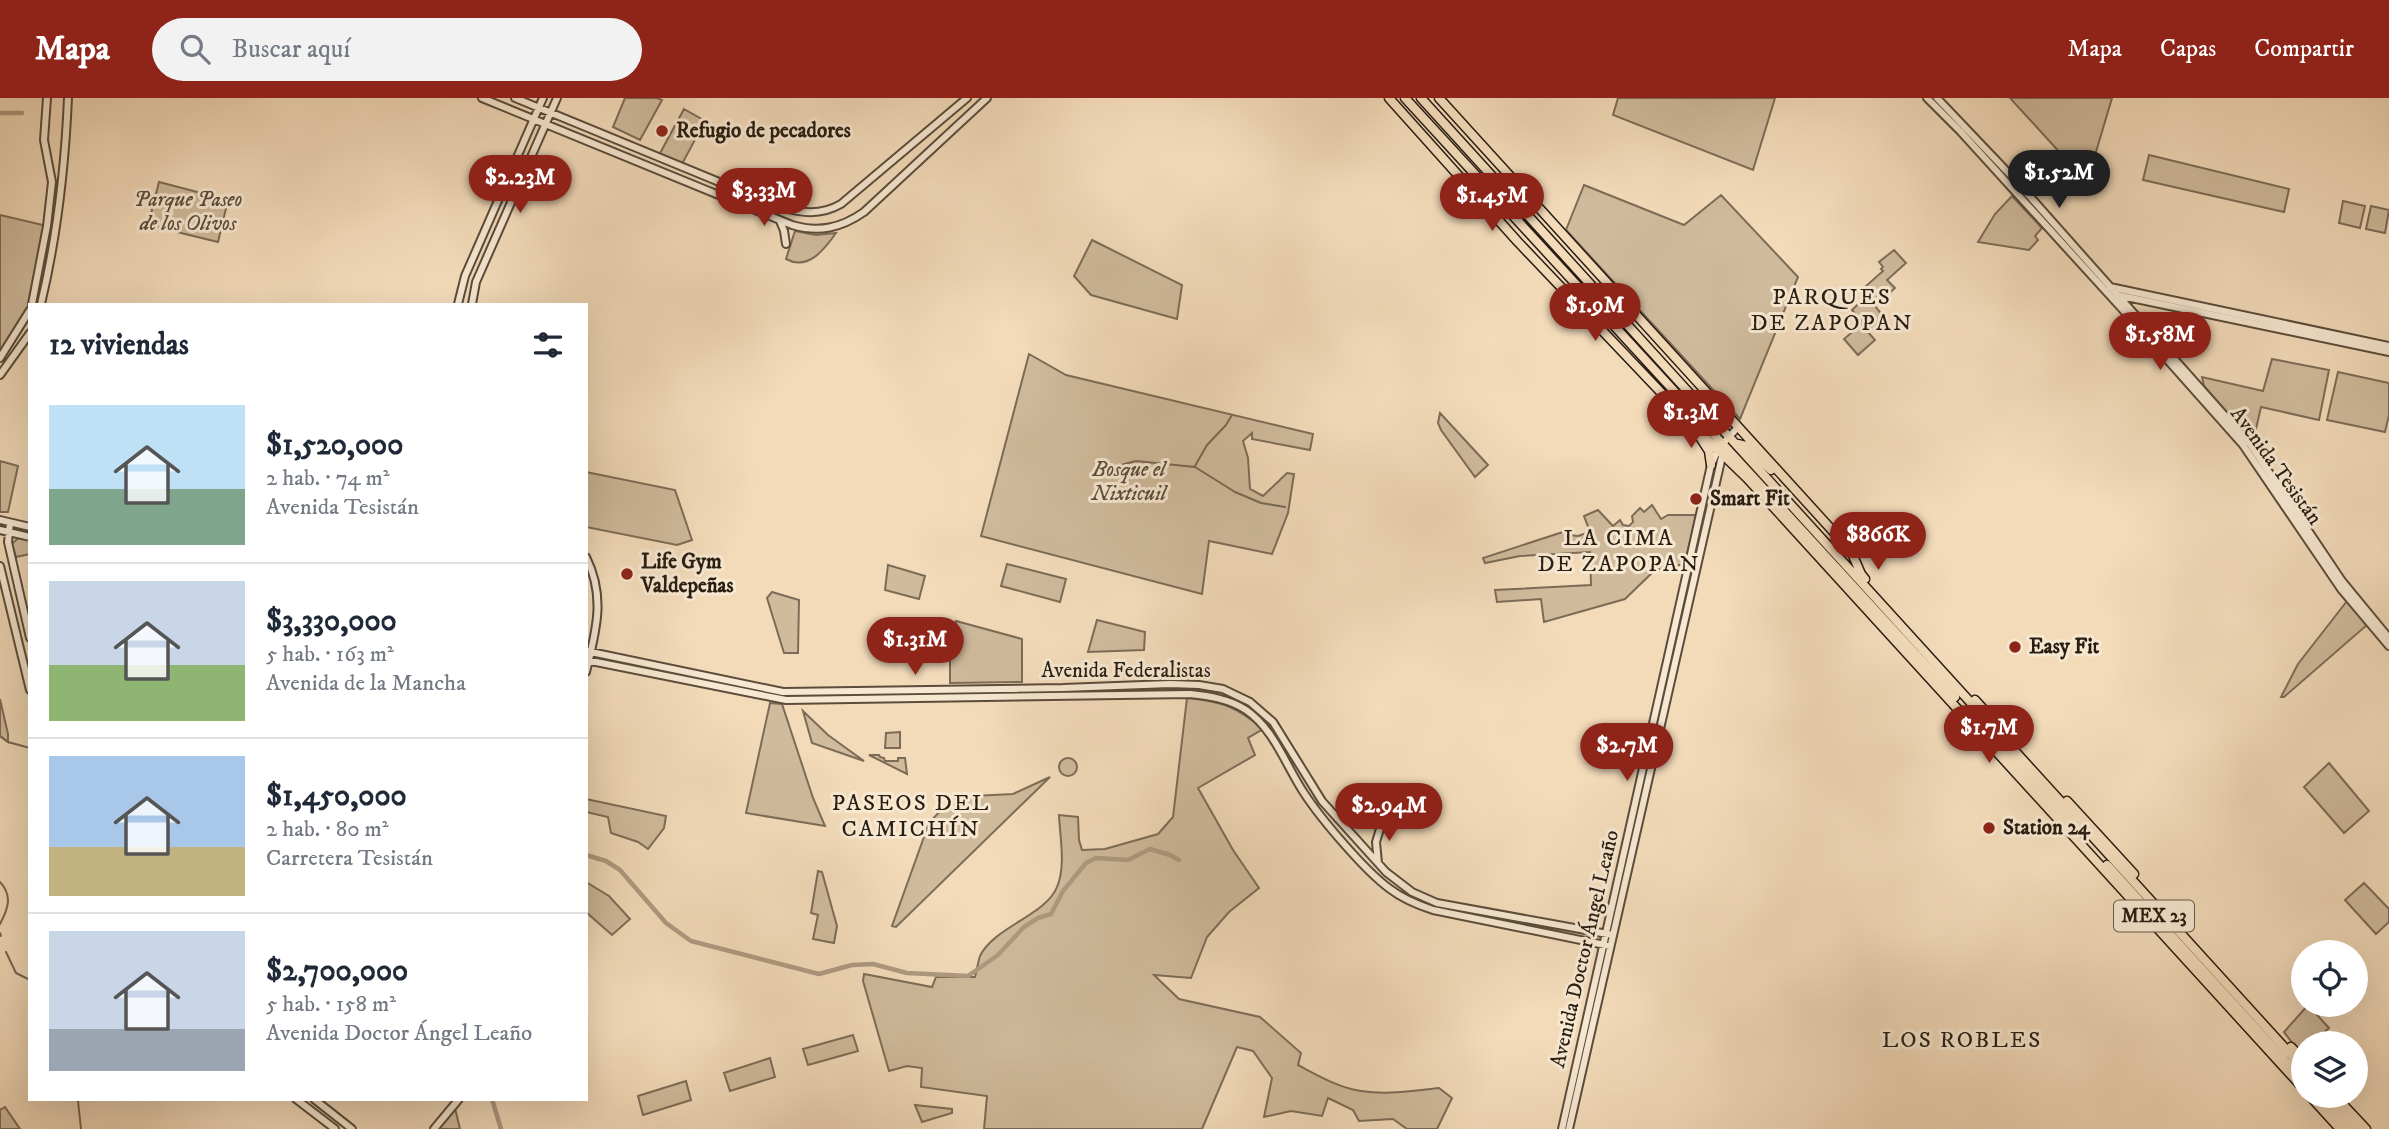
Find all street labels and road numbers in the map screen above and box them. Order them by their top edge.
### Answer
street label: Avenida Tesistán [2224,402,2328,530]
street label: Avenida Federalistas [1041,658,1211,684]
street label: Avenida Doctor Ángel Leaño [1543,827,1625,1070]
road number: MEX 23 [2114,901,2194,932]

